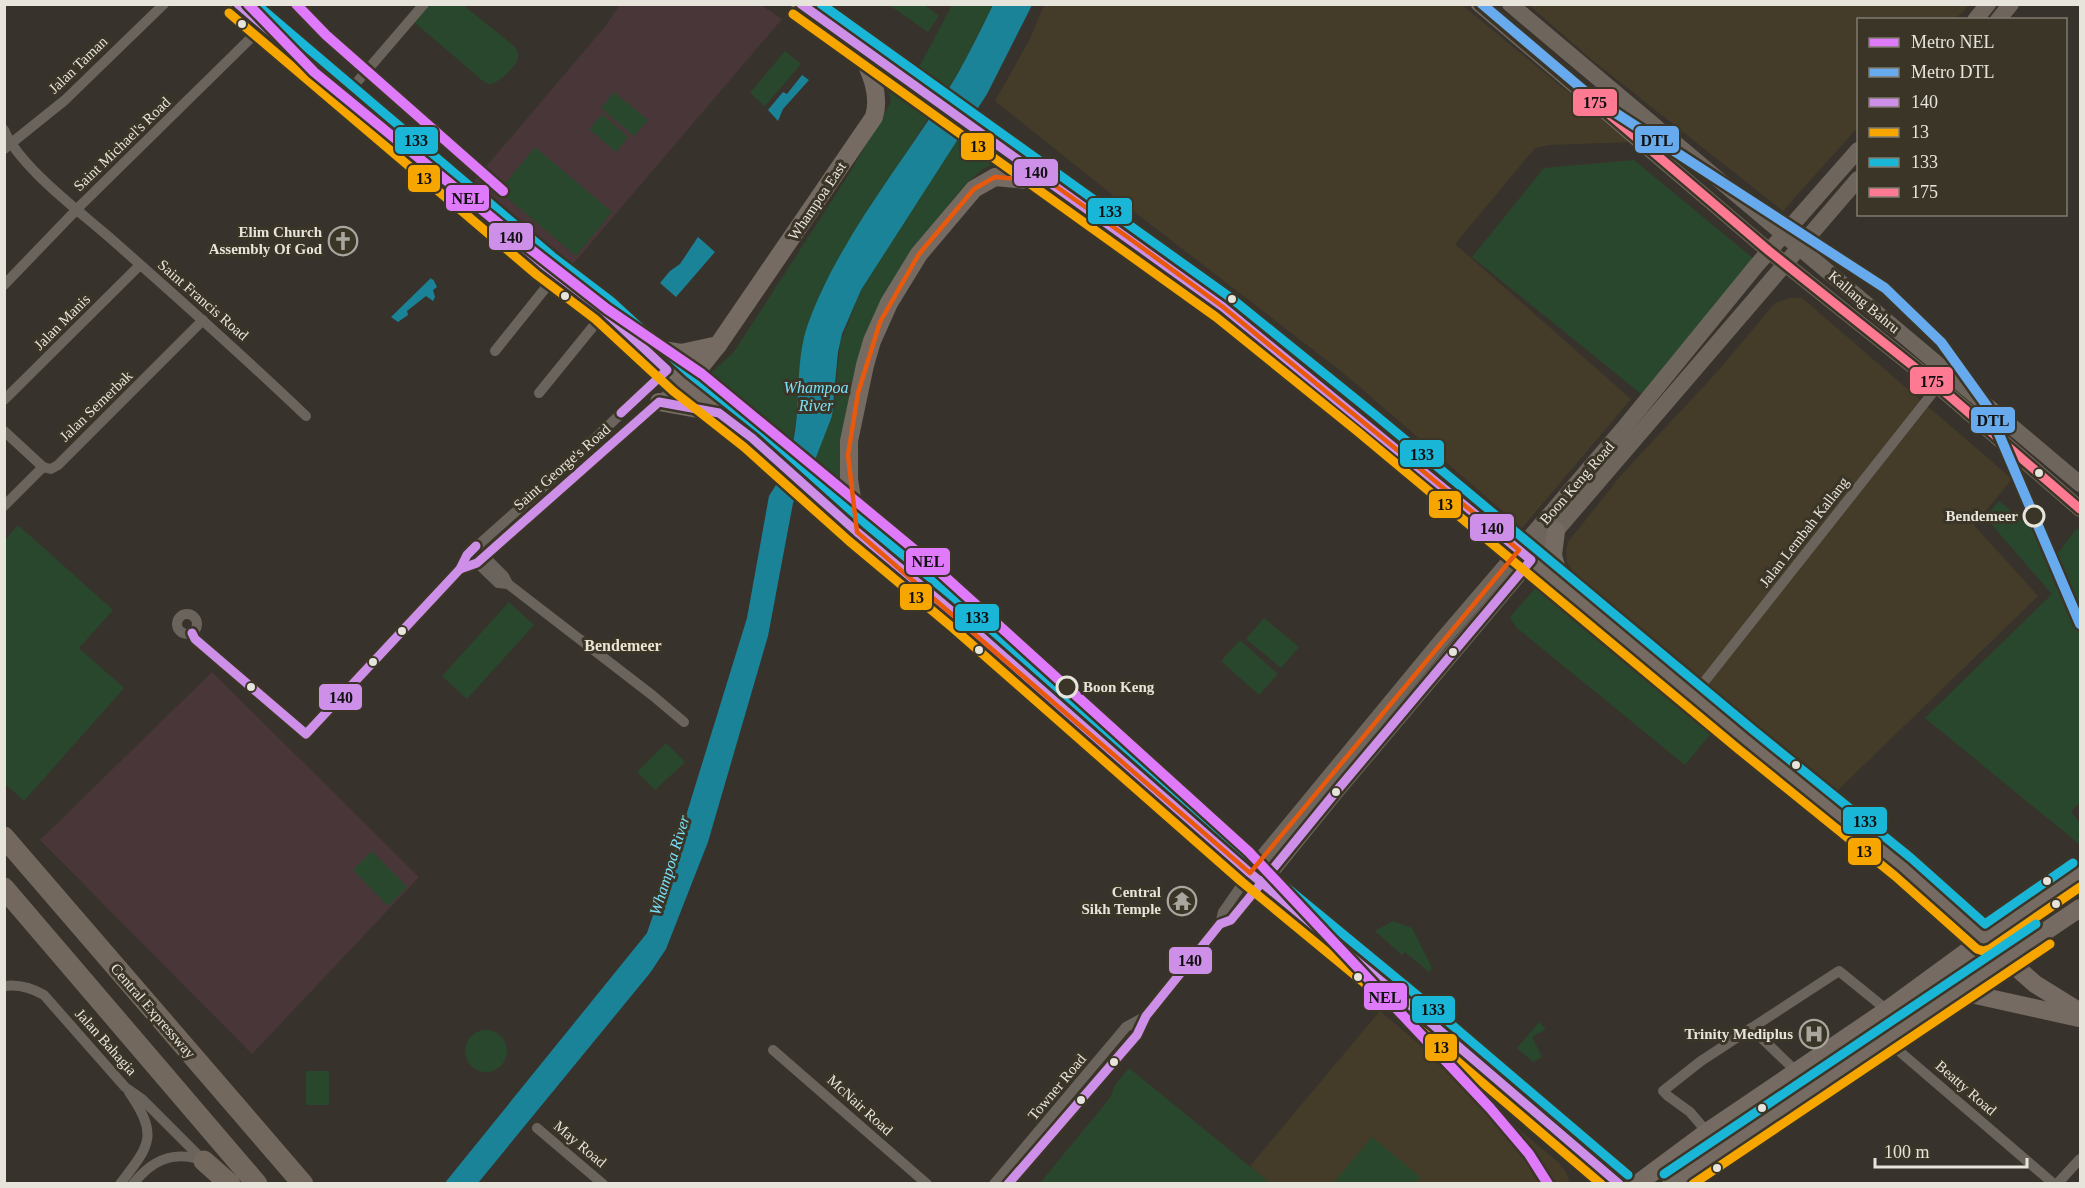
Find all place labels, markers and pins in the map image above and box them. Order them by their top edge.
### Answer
unlabelled marker [236,18,248,30]
place label: Elim Church Assembly Of God [209,224,323,257]
church icon: Elim Church Assembly Of God [327,225,359,257]
unlabelled marker [559,290,571,302]
unlabelled marker [1226,293,1238,305]
unlabelled marker [2033,467,2045,479]
marker: Bendemeer [2023,505,2045,527]
place label: Bendemeer [1946,508,2018,524]
unlabelled marker [396,625,408,637]
unlabelled marker [973,644,985,656]
unlabelled marker [1447,646,1459,658]
unlabelled marker [367,656,379,668]
marker: Boon Keng [1056,676,1078,698]
place label: Boon Keng [1083,679,1155,695]
unlabelled marker [245,681,257,693]
unlabelled marker [1790,759,1802,771]
unlabelled marker [1330,786,1342,798]
unlabelled marker [2041,875,2053,887]
place label: Central Sikh Temple [1081,884,1161,917]
temple icon: Central Sikh Temple [1166,885,1198,917]
unlabelled marker [2050,898,2062,910]
unlabelled marker [1352,971,1364,983]
hospital icon: Trinity Mediplus [1798,1018,1830,1050]
place label: Trinity Mediplus [1685,1026,1793,1042]
unlabelled marker [1108,1056,1120,1068]
unlabelled marker [1075,1094,1087,1106]
unlabelled marker [1756,1102,1768,1114]
unlabelled marker [1711,1162,1723,1174]

